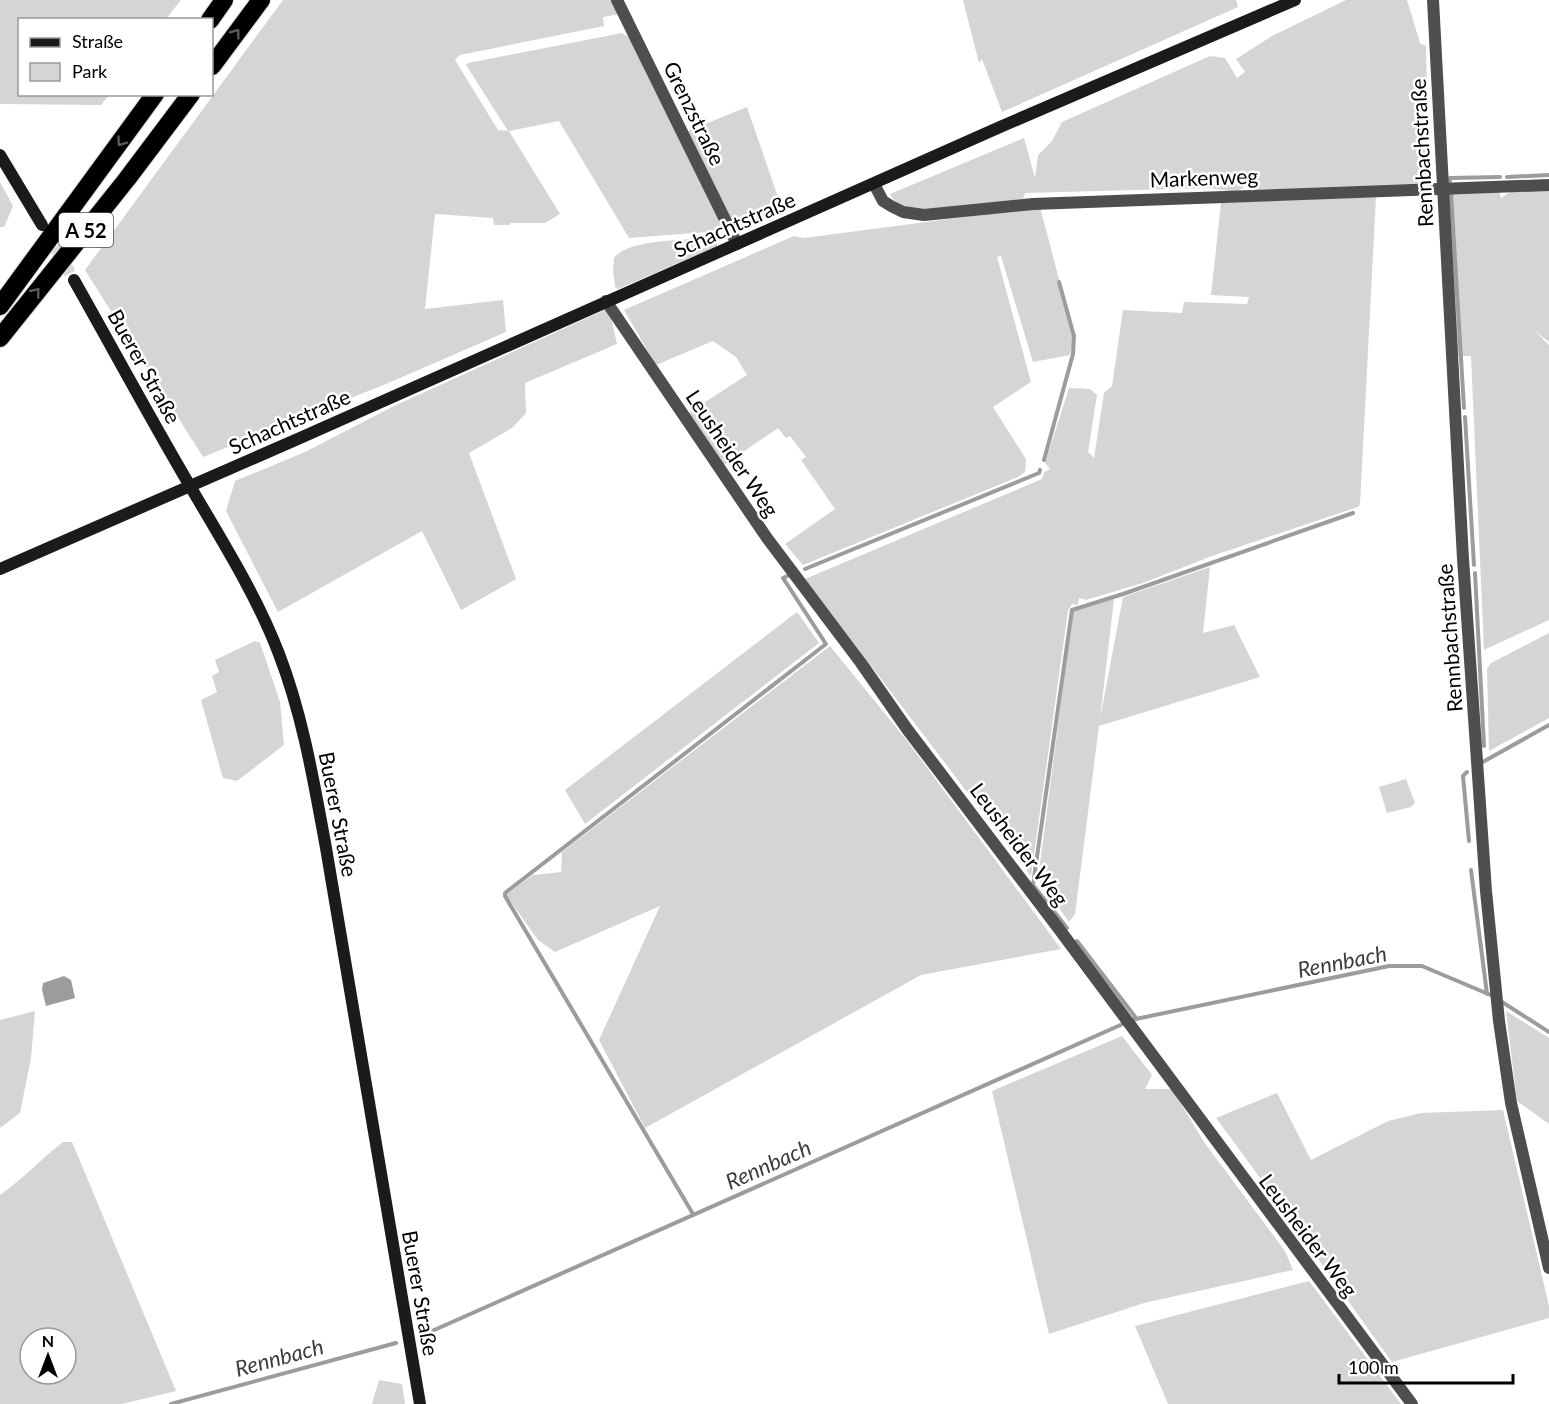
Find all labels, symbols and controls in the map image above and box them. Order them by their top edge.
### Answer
legend [18,18,213,96]
one-way arrow [229,29,240,40]
text: Straße [72,30,123,52]
street label: Grenzstraße [659,57,731,169]
text: Park [72,60,108,82]
street label: Rennbachstraße [1405,78,1437,228]
one-way arrow [117,135,128,146]
street label: Markenweg [1149,163,1259,191]
street label: Schachtstraße [669,186,799,262]
road number: A 52 [59,213,113,247]
one-way arrow [29,288,40,299]
street label: Buerer Straße [103,305,187,427]
street label: Schachtstraße [224,383,354,459]
street label: Leusheider Weg [681,385,785,521]
street label: Rennbachstraße [1431,563,1467,713]
street label: Buerer Straße [315,749,363,879]
street label: Leusheider Weg [966,778,1074,910]
water label: Rennbach [1295,939,1389,983]
water label: Rennbach [721,1133,815,1195]
street label: Leusheider Weg [1255,1169,1363,1301]
street label: Buerer Straße [398,1228,444,1358]
north arrow [18,1326,78,1386]
text: N [42,1331,54,1350]
water label: Rennbach [232,1332,326,1382]
scale bar [1339,1347,1513,1385]
text: 100 m [1348,1356,1399,1378]

